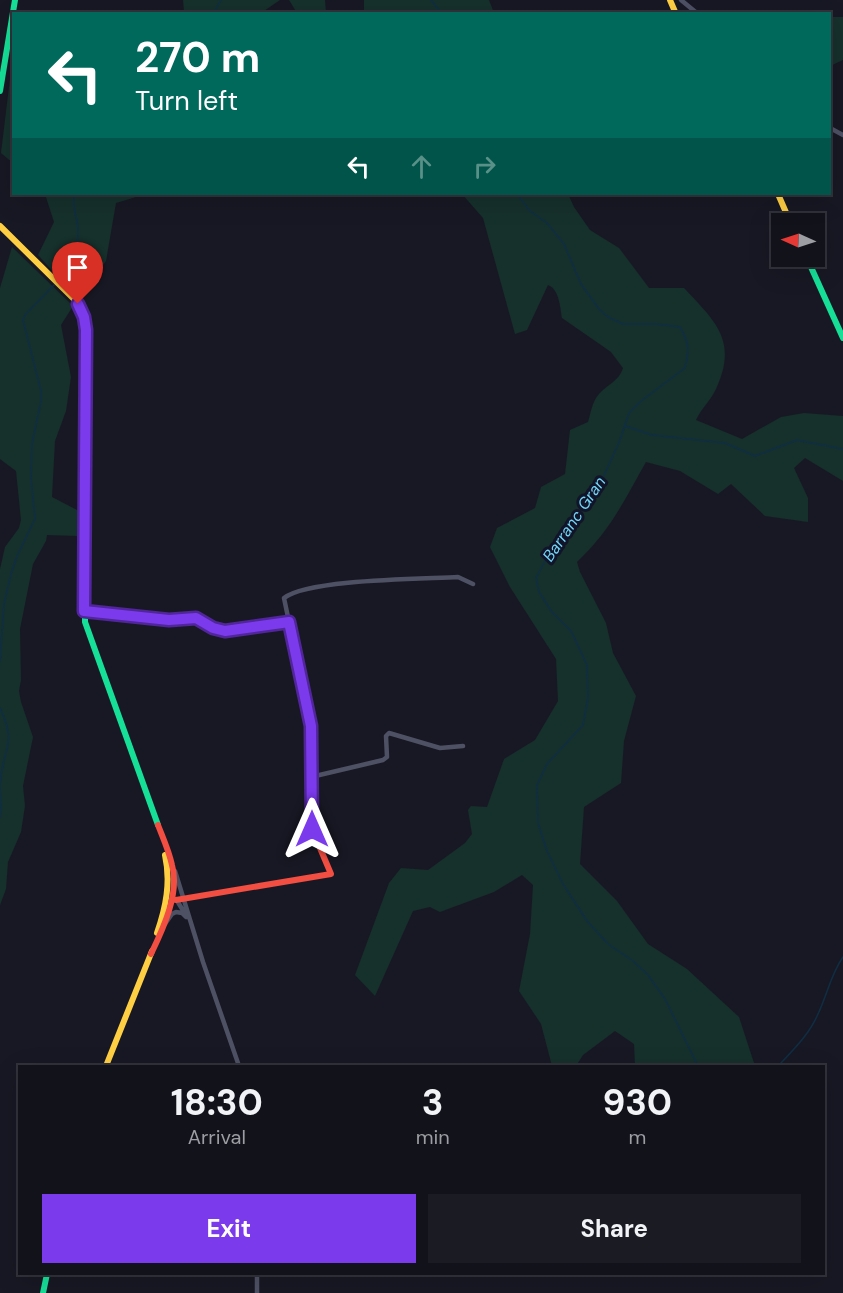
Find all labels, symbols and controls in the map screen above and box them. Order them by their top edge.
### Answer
text: 270 m [135,30,260,85]
icon: left [36,36,114,114]
text: Turn left [135,83,238,118]
icon: left [342,150,375,183]
icon: ahead [405,150,438,183]
icon: right [468,150,501,183]
north arrow [771,213,825,267]
map controls [771,213,825,267]
pin [52,242,103,304]
icon: arrive [61,251,94,284]
water label: Barranc Gran [538,472,610,566]
position arrow [280,797,344,861]
text: 18:30 [171,1079,263,1126]
text: 3 [422,1079,444,1126]
text: 930 [603,1079,672,1126]
text: Arrival [188,1124,246,1150]
text: min [416,1124,450,1150]
text: m [628,1124,646,1150]
button: Exit [42,1194,416,1263]
button: Share [428,1194,801,1263]

